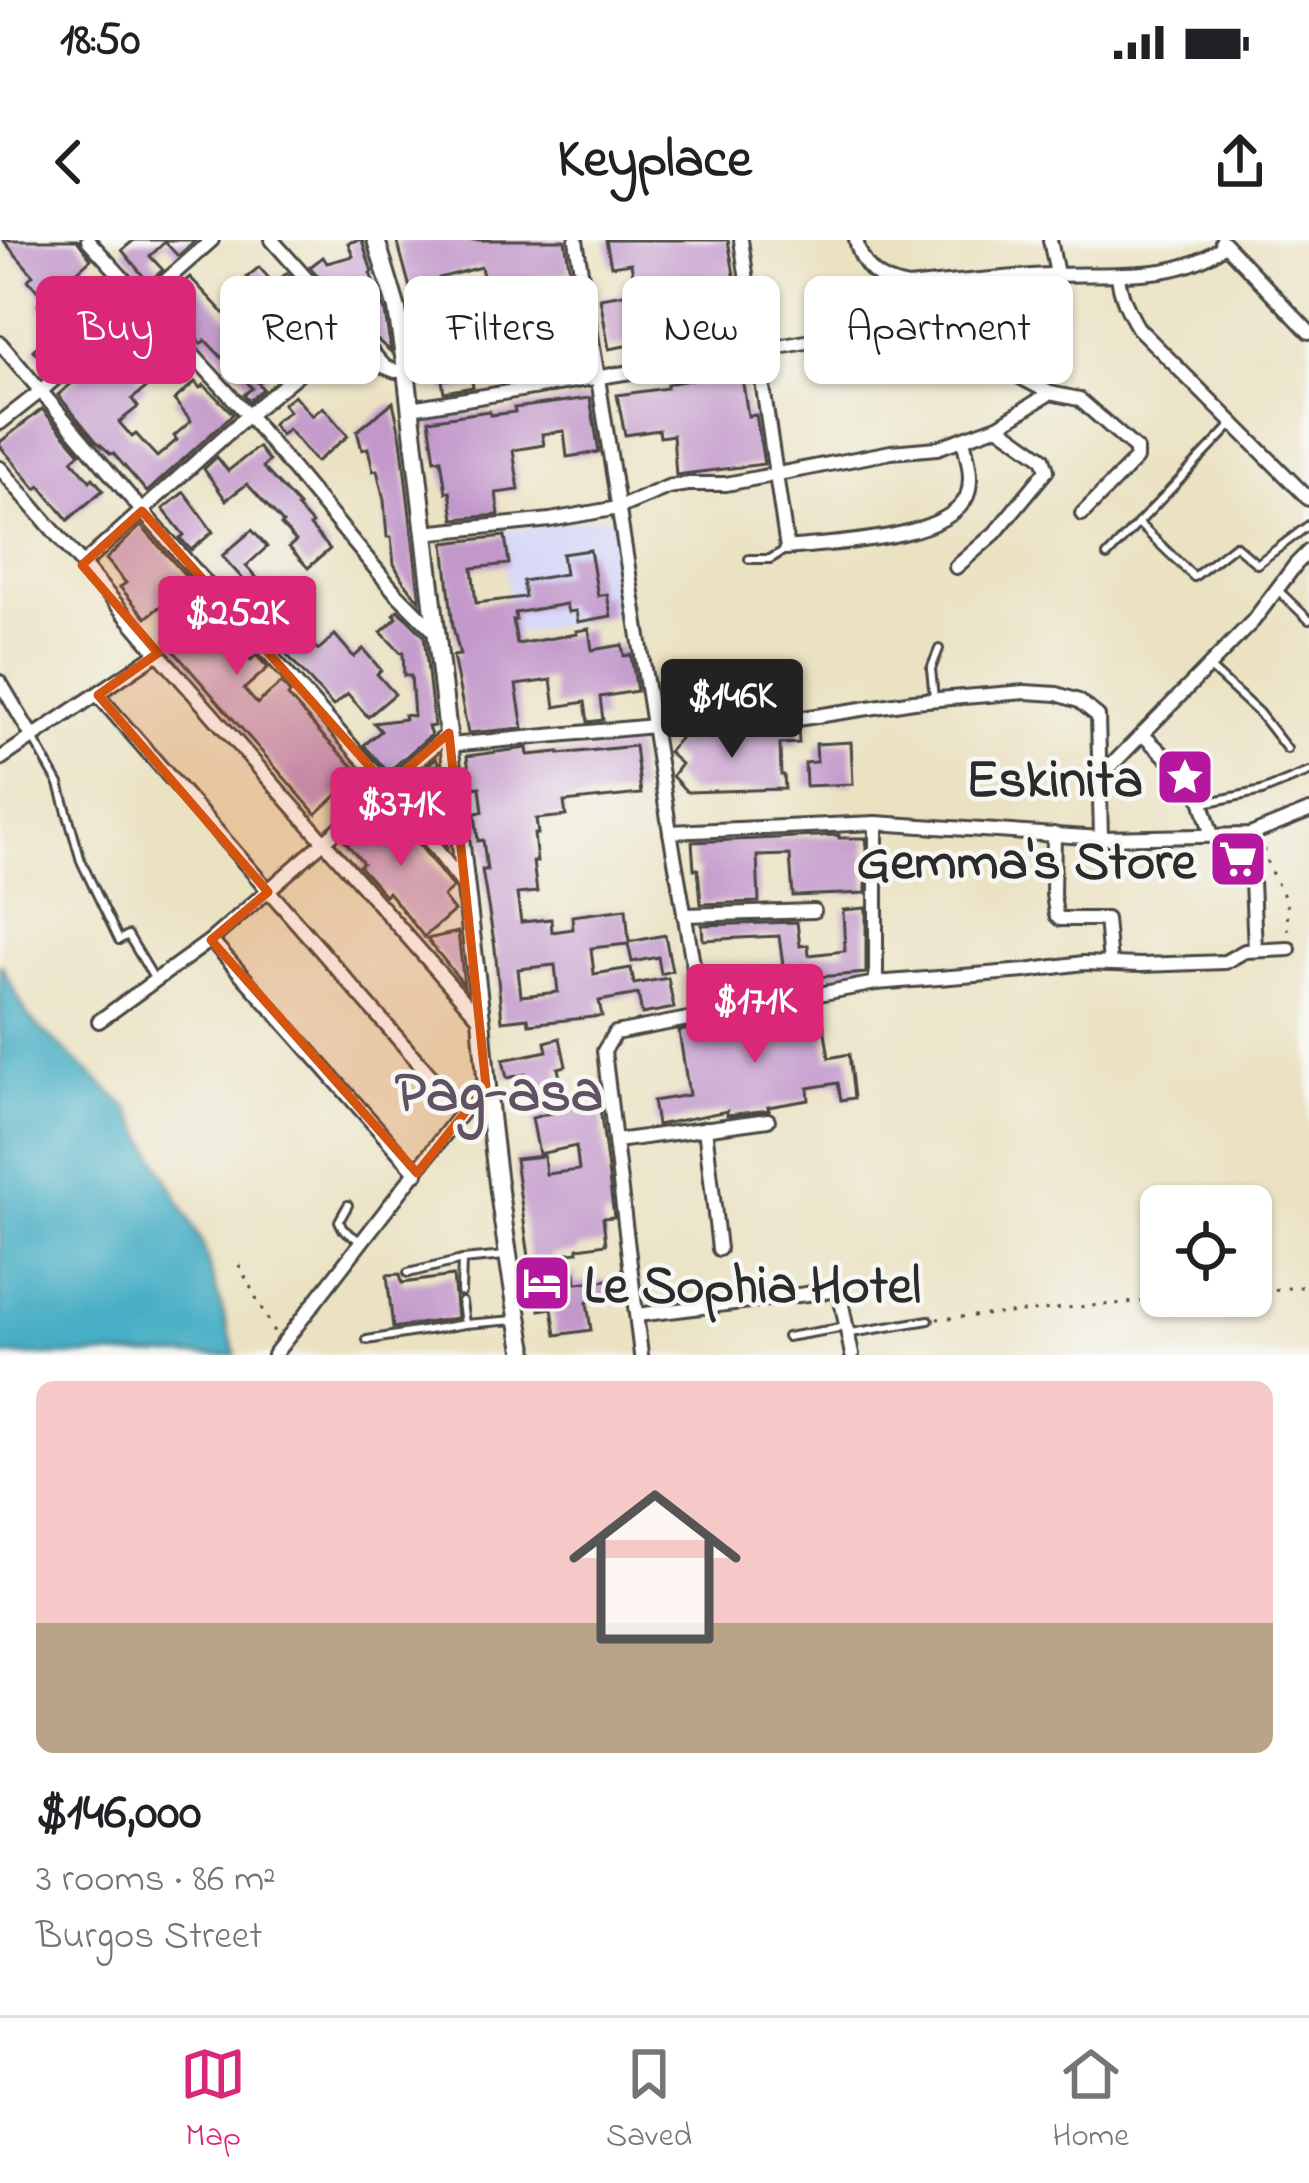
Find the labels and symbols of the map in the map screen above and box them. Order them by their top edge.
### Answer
pin: $252K [153,576,321,678]
pin: $146K [648,659,816,761]
place label: Eskinita [966,744,1143,822]
place icon: Eskinita [1154,746,1216,808]
pin: $371K [317,767,485,869]
place label: Gemma's Store [857,826,1198,904]
supermarket icon: Gemma's Store [1207,828,1269,890]
pin: $171K [671,964,839,1066]
district label: Pag-asa [395,1052,603,1140]
place label: Le Sophia Hotel [584,1250,921,1328]
hotel icon: Le Sophia Hotel [511,1252,573,1314]

